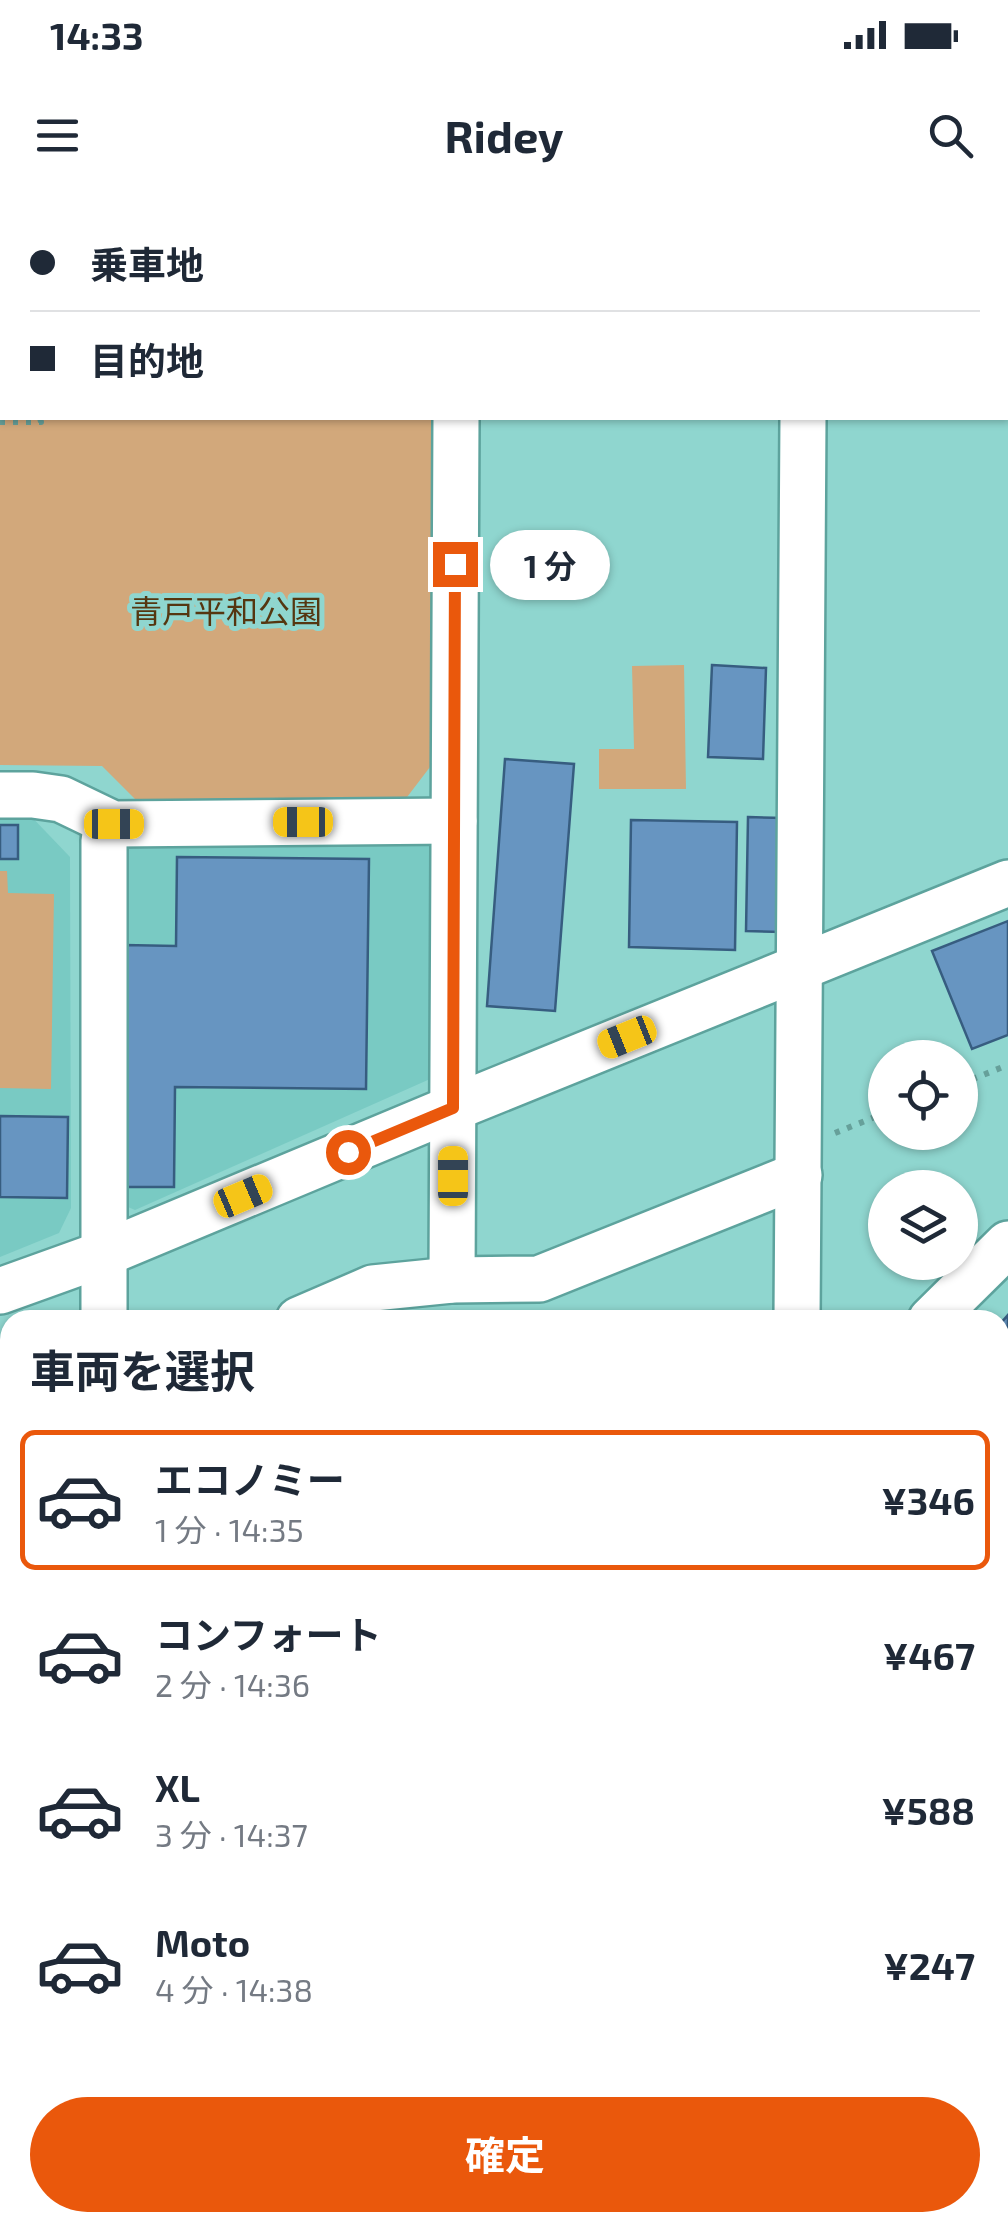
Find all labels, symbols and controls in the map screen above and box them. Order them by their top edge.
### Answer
text: 14:33 [50,12,143,58]
icon: menu [30,108,85,163]
text: Ridey [444,108,564,162]
icon: search [923,108,978,163]
text: 乗車地 [90,241,204,287]
text: 目的地 [90,337,204,383]
callout: 1 分 [490,529,610,599]
route end [433,542,478,587]
text: 1 分 [524,546,576,584]
park label: 青戸平和公園 [130,591,322,629]
car [273,807,333,837]
car [84,809,144,839]
car [594,1012,660,1062]
map controls [868,1040,978,1280]
button: locate [868,1040,978,1150]
route start [326,1130,371,1175]
car [438,1146,468,1206]
car [210,1170,276,1222]
button: layers [868,1170,978,1280]
text: 車両を選択 [30,1343,255,1397]
icon: car [35,1455,125,1545]
text: エコノミー [155,1456,345,1502]
text: ¥346 [882,1477,975,1523]
text: 1 分 · 14:35 [155,1510,304,1548]
icon: car [35,1610,125,1700]
text: コンフォート [155,1611,382,1657]
text: ¥467 [883,1632,975,1678]
text: 2 分 · 14:36 [155,1665,310,1703]
text: XL [155,1764,200,1810]
icon: car [35,1765,125,1855]
text: ¥588 [881,1787,975,1833]
text: 3 分 · 14:37 [155,1815,308,1853]
text: Moto [155,1919,250,1965]
icon: car [35,1920,125,2010]
text: ¥247 [883,1942,975,1988]
text: 4 分 · 14:38 [155,1970,313,2008]
button: 確定 [30,2097,980,2212]

